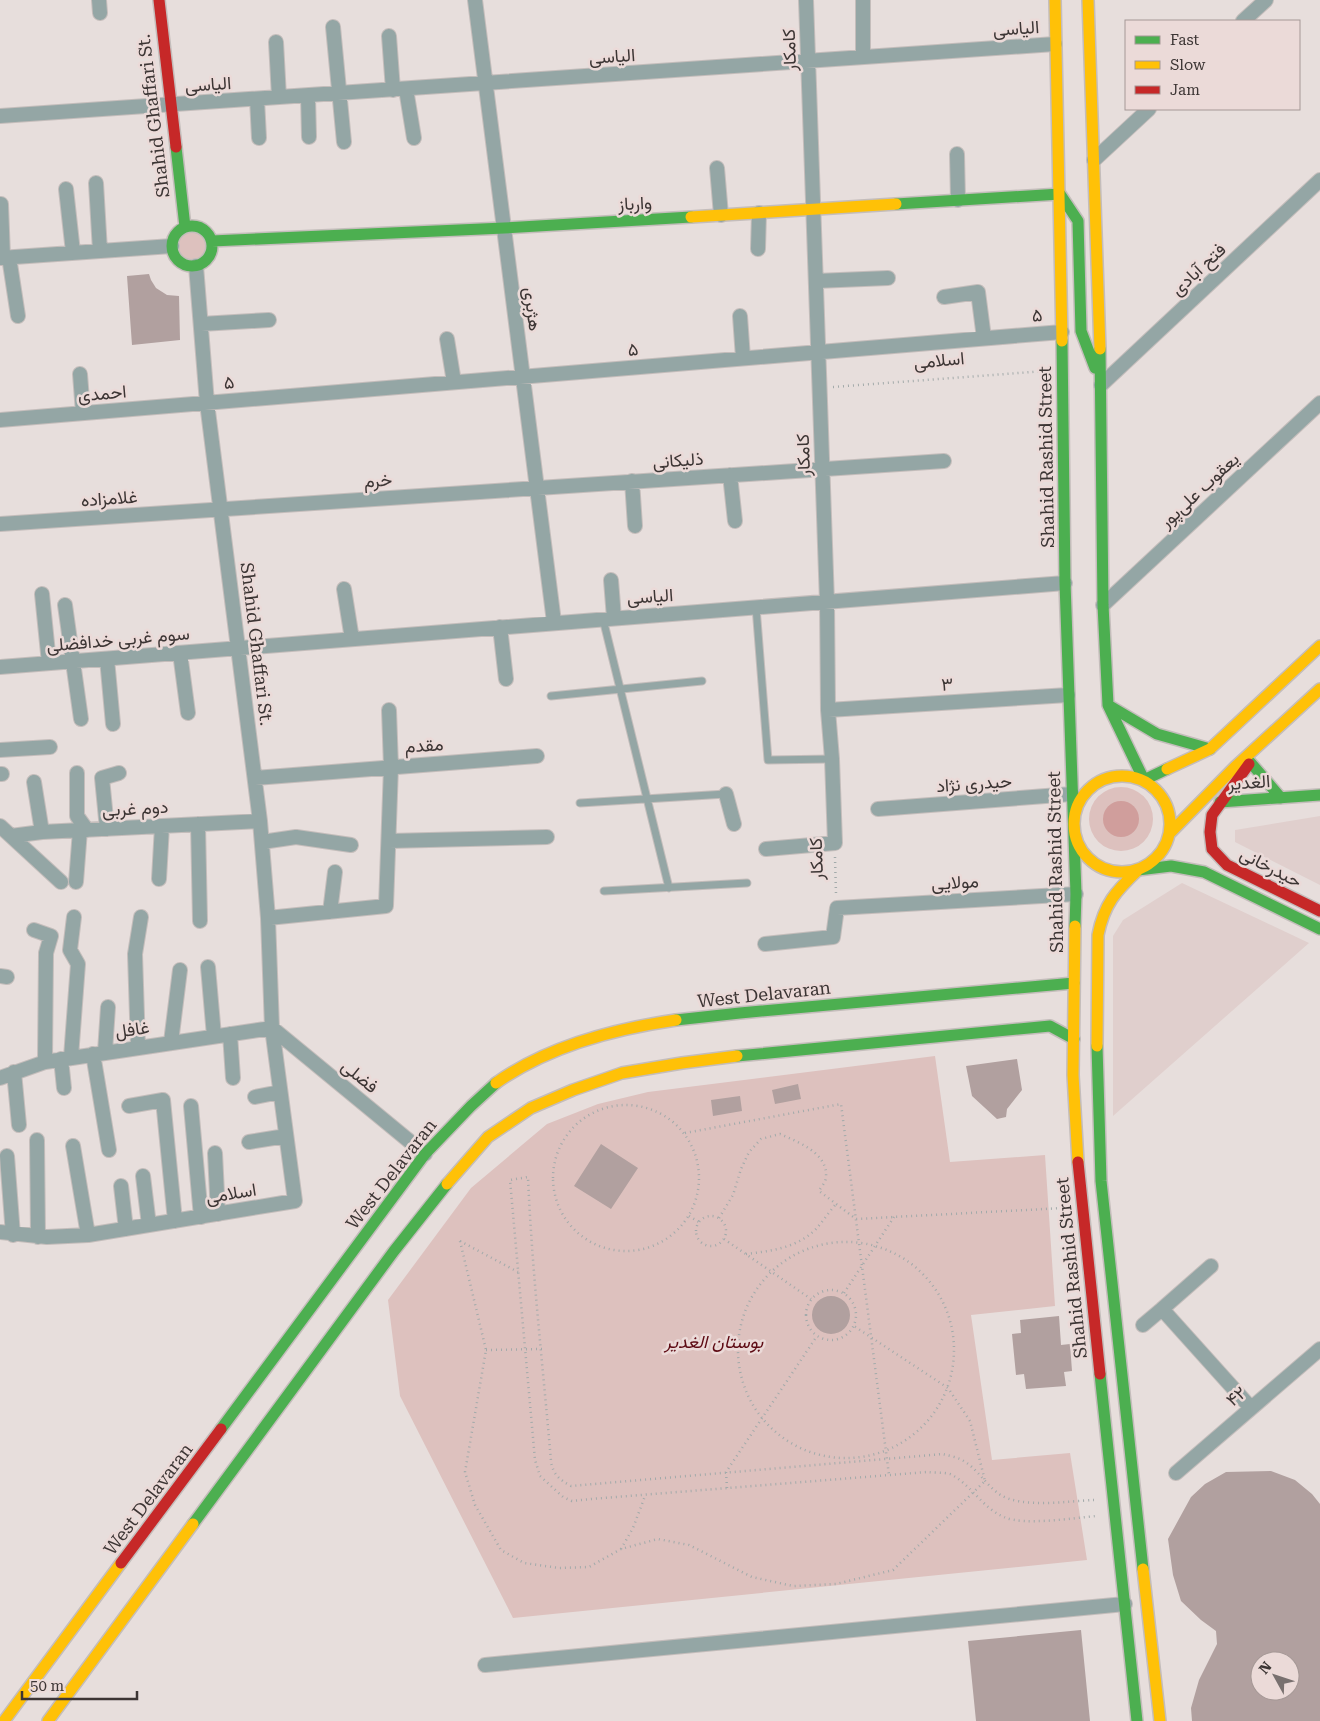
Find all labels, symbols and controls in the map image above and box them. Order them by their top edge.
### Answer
street label: الیاسی [992,16,1040,41]
legend [1125,20,1300,110]
street label: کامکار [778,28,801,73]
text: Fast [1170,31,1200,49]
street label: Shahid Ghaffari St. [133,33,173,199]
street label: الیاسی [588,44,636,69]
text: Slow [1170,56,1206,74]
street label: الیاسی [184,72,232,97]
text: Jam [1170,81,1200,99]
street label: وارباز [616,192,653,215]
street label: فتح آبادی [1166,238,1231,301]
street label: هژبری [519,286,546,332]
street label: ۵ [1031,304,1043,326]
street label: ۵ [627,338,639,360]
street label: اسلامی [913,347,965,374]
street label: Shahid Rashid Street [1034,366,1058,548]
street label: ۵ [223,371,235,393]
street label: احمدی [77,380,127,407]
street label: کامکار [792,433,815,478]
street label: ذلیکانی [652,448,704,473]
street label: یعقوب علی‌پور [1154,448,1244,534]
street label: خرم [363,469,393,493]
street label: غلامزاده [80,486,138,511]
street label: Shahid Ghaffari St. [237,561,277,727]
street label: الیاسی [626,584,674,609]
street label: سوم غربی خدافضلی [46,622,191,658]
street label: ۳ [941,673,953,695]
street label: مقدم [404,733,444,759]
street label: حیدری نژاد [935,770,1013,797]
street label: الغدیر [1226,770,1271,795]
street label: Shahid Rashid Street [1043,771,1067,953]
street label: دوم غربی [101,796,169,822]
street label: کامکار [805,837,828,882]
street label: حیدرخانی [1236,843,1305,892]
street label: مولایی [931,870,979,895]
street label: West Delavaran [696,977,832,1011]
street label: غافل [114,1016,151,1043]
street label: فضلی [337,1055,383,1098]
street label: West Delavaran [341,1114,441,1233]
street label: Shahid Rashid Street [1051,1176,1091,1359]
street label: اسلامی [204,1179,258,1208]
park label: بوستان الغدیر [664,1331,764,1353]
street label: ۴۲ [1222,1382,1250,1410]
street label: West Delavaran [99,1439,197,1559]
north arrow [1250,1651,1300,1701]
text: N [1255,1658,1275,1677]
scale bar [22,1668,138,1700]
text: 50 m [30,1677,65,1695]

